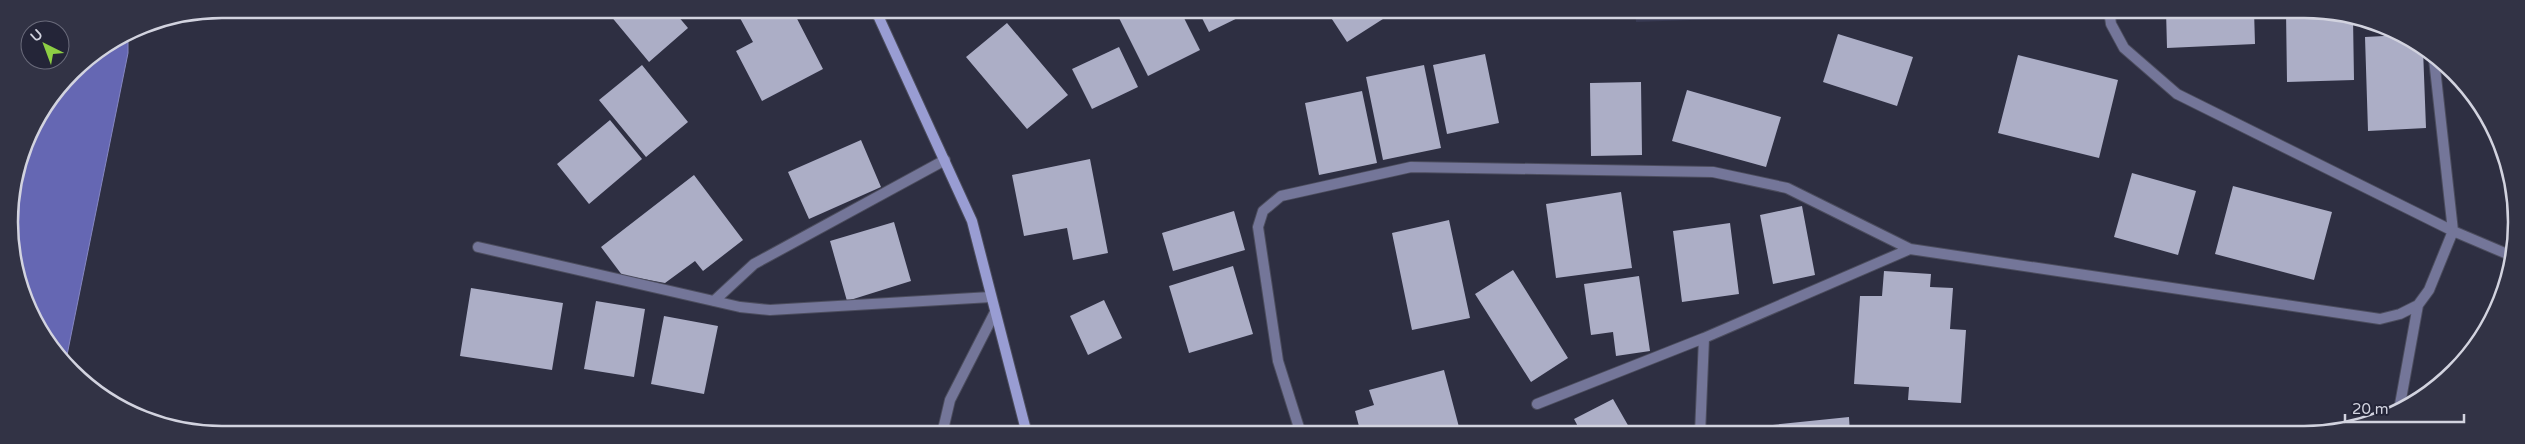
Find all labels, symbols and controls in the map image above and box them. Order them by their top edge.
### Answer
north arrow [20,20,70,70]
text: U [27,26,46,46]
scale bar [2345,392,2464,424]
text: 20 m [2352,400,2389,418]

